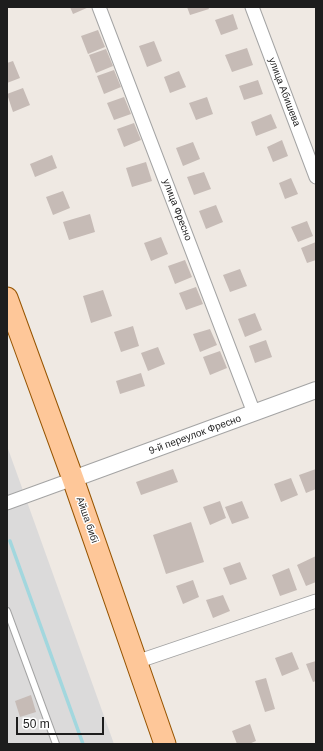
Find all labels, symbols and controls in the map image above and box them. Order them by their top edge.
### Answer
street label: улица Абишева [265,56,303,128]
street label: улица Фресно [160,177,194,243]
street label: 9-й переулок Фресно [147,413,243,457]
street label: Айша бибі [74,495,100,545]
scale bar [18,709,106,735]
text: 50 m [23,717,50,731]

